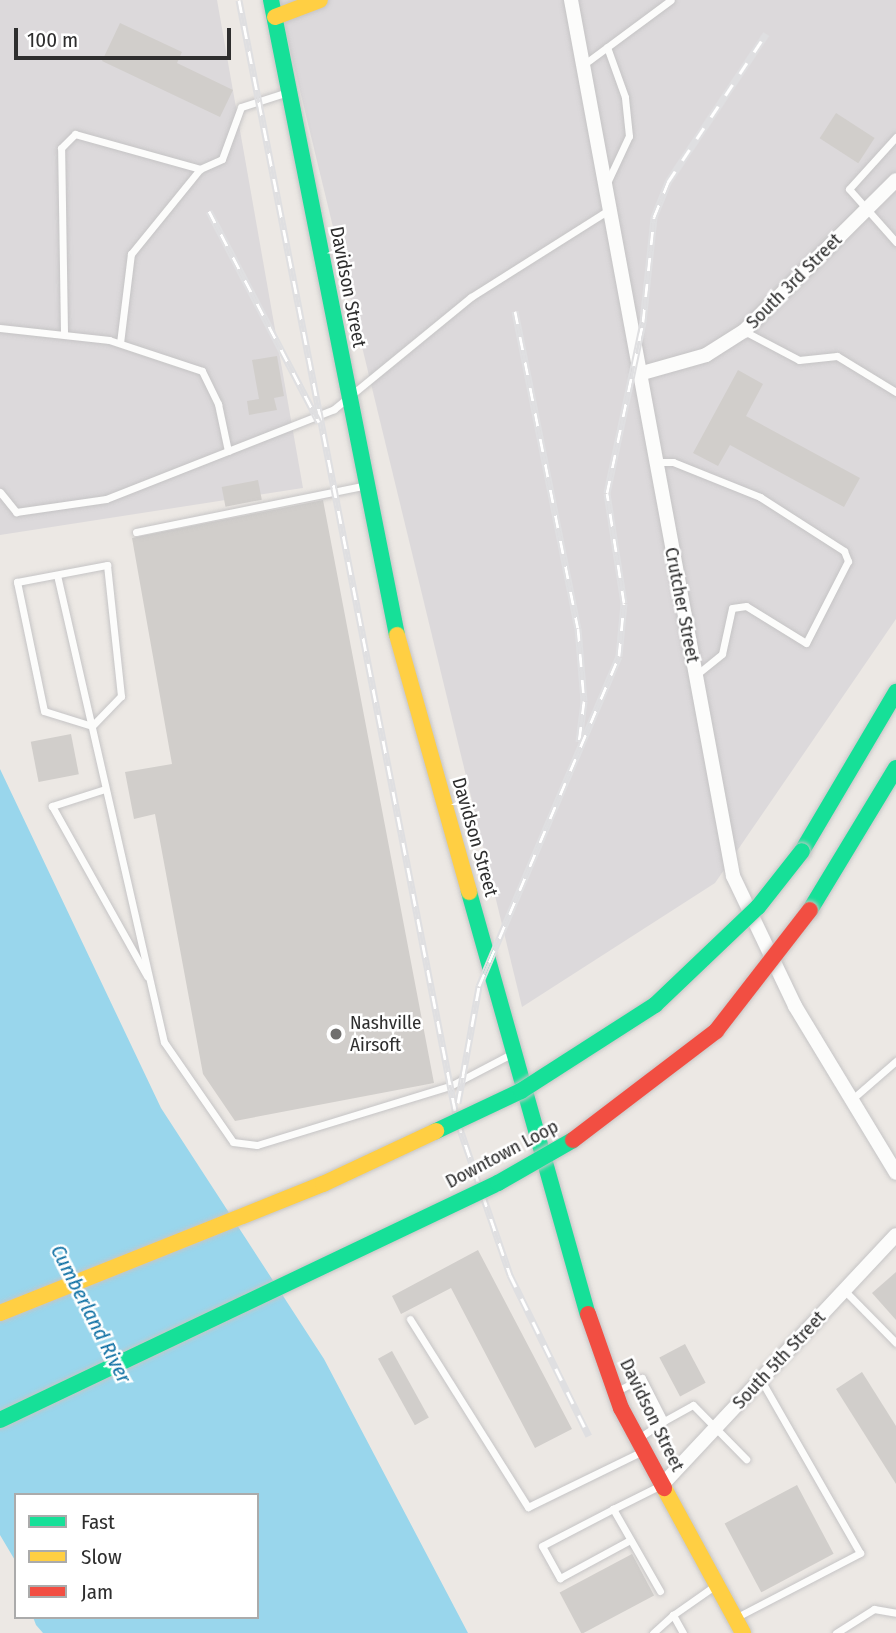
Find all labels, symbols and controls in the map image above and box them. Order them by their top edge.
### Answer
scale bar [18,14,234,58]
text: 100 m [27,27,78,53]
street label: Davidson Street [325,225,371,349]
street label: South 3rd Street [741,228,847,334]
street label: Crutcher Street [660,545,704,665]
street label: Davidson Street [447,775,503,899]
place label: Nashville Airsoft [350,1012,421,1056]
marker: Nashville Airsoft [328,1026,344,1042]
street label: Downtown Loop [442,1115,562,1193]
water label: Cumberland River [45,1241,137,1387]
street label: South 5th Street [728,1306,830,1414]
street label: Davidson Street [615,1355,689,1475]
legend [14,1493,259,1619]
text: Fast [81,1509,115,1535]
text: Slow [81,1544,122,1570]
text: Jam [81,1579,113,1605]

